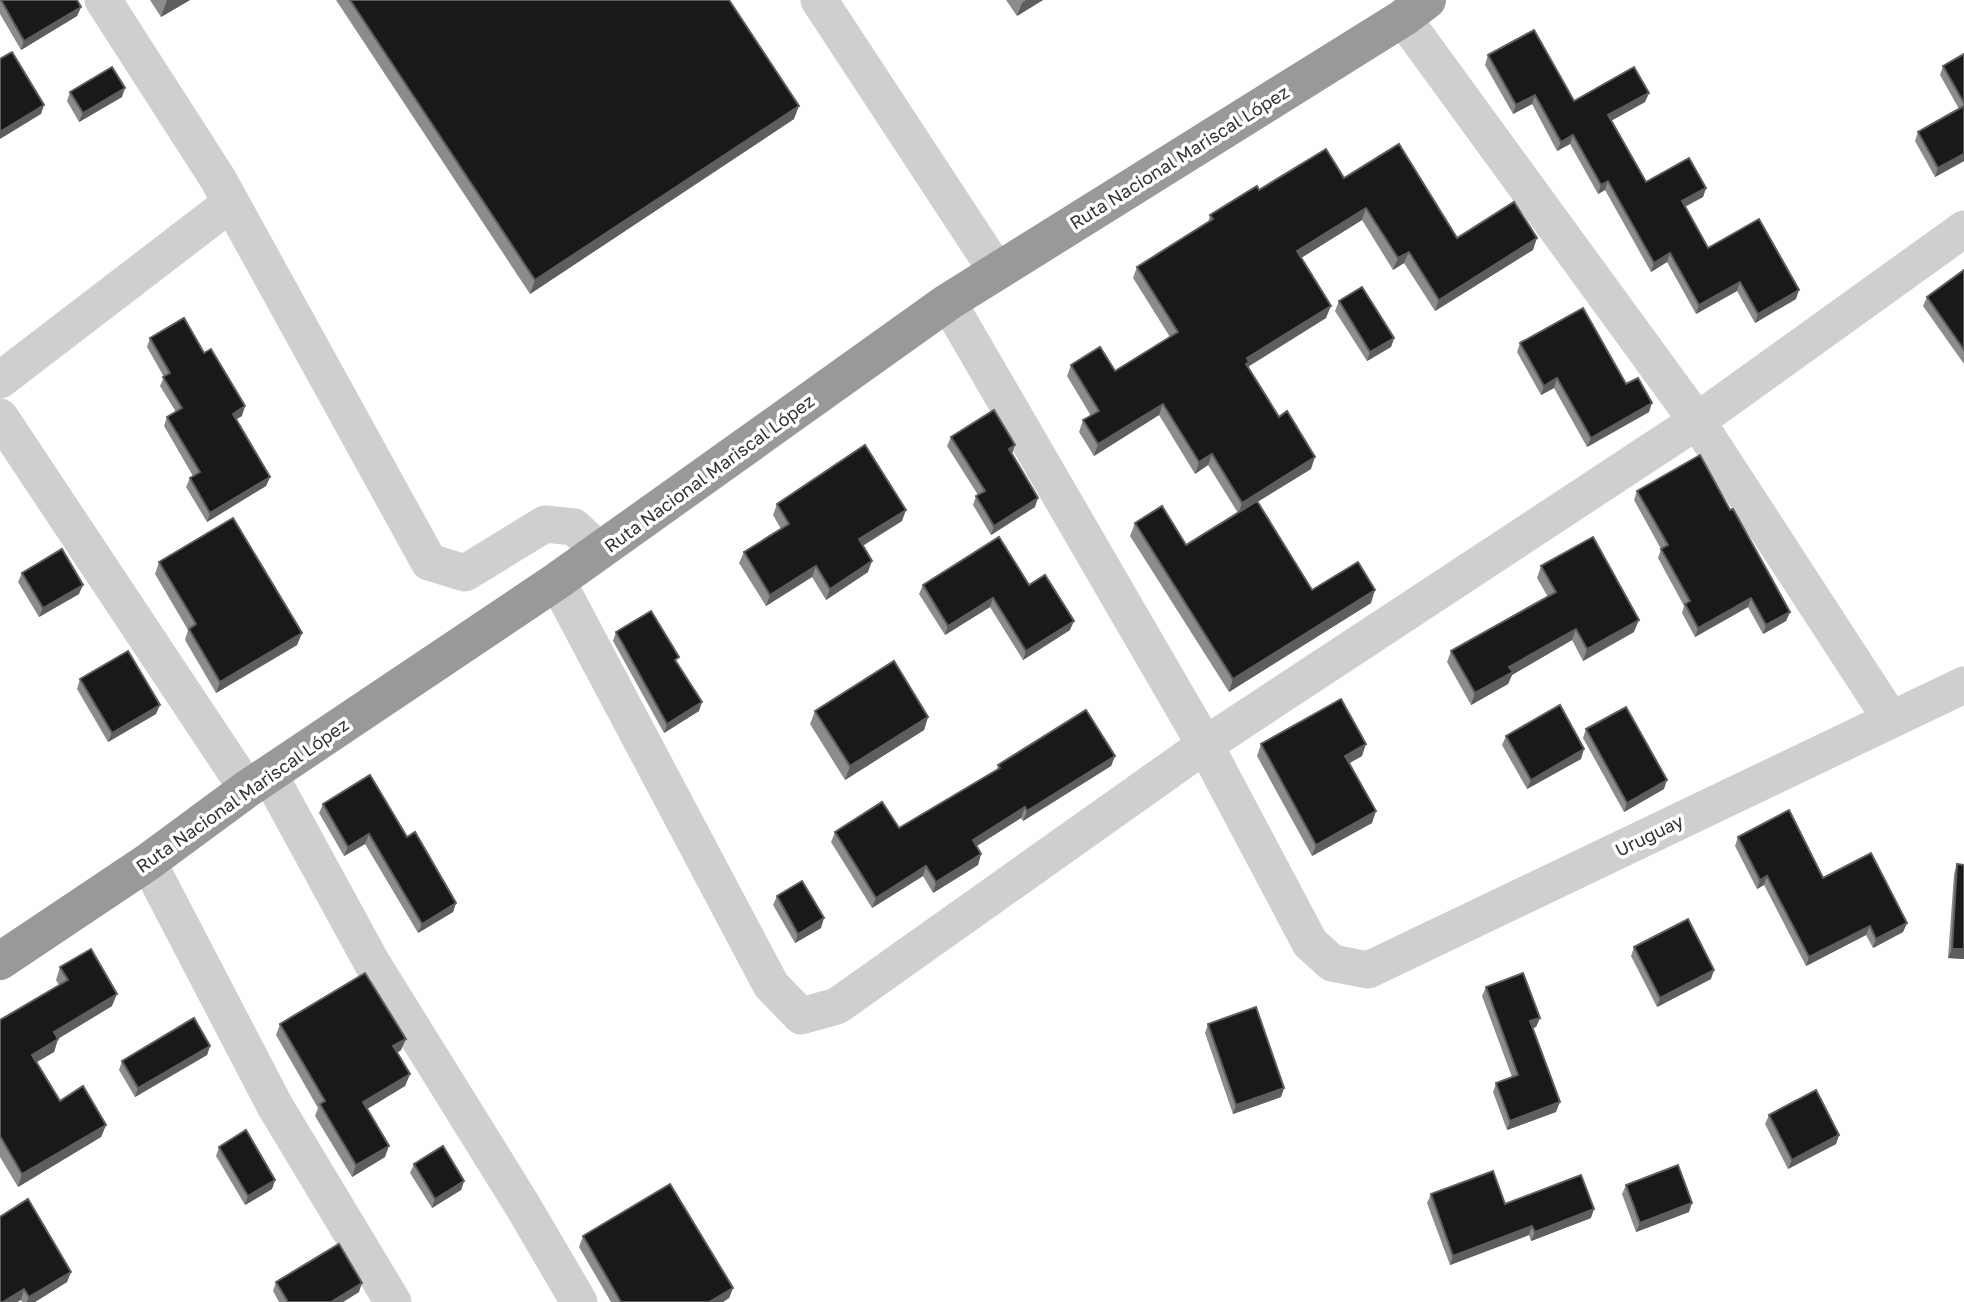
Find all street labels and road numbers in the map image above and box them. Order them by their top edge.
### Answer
street label: Ruta Nacional Mariscal López [1065,80,1293,234]
street label: Ruta Nacional Mariscal López [600,389,818,557]
street label: Ruta Nacional Mariscal López [132,713,352,877]
street label: Uruguay [1611,809,1687,861]

